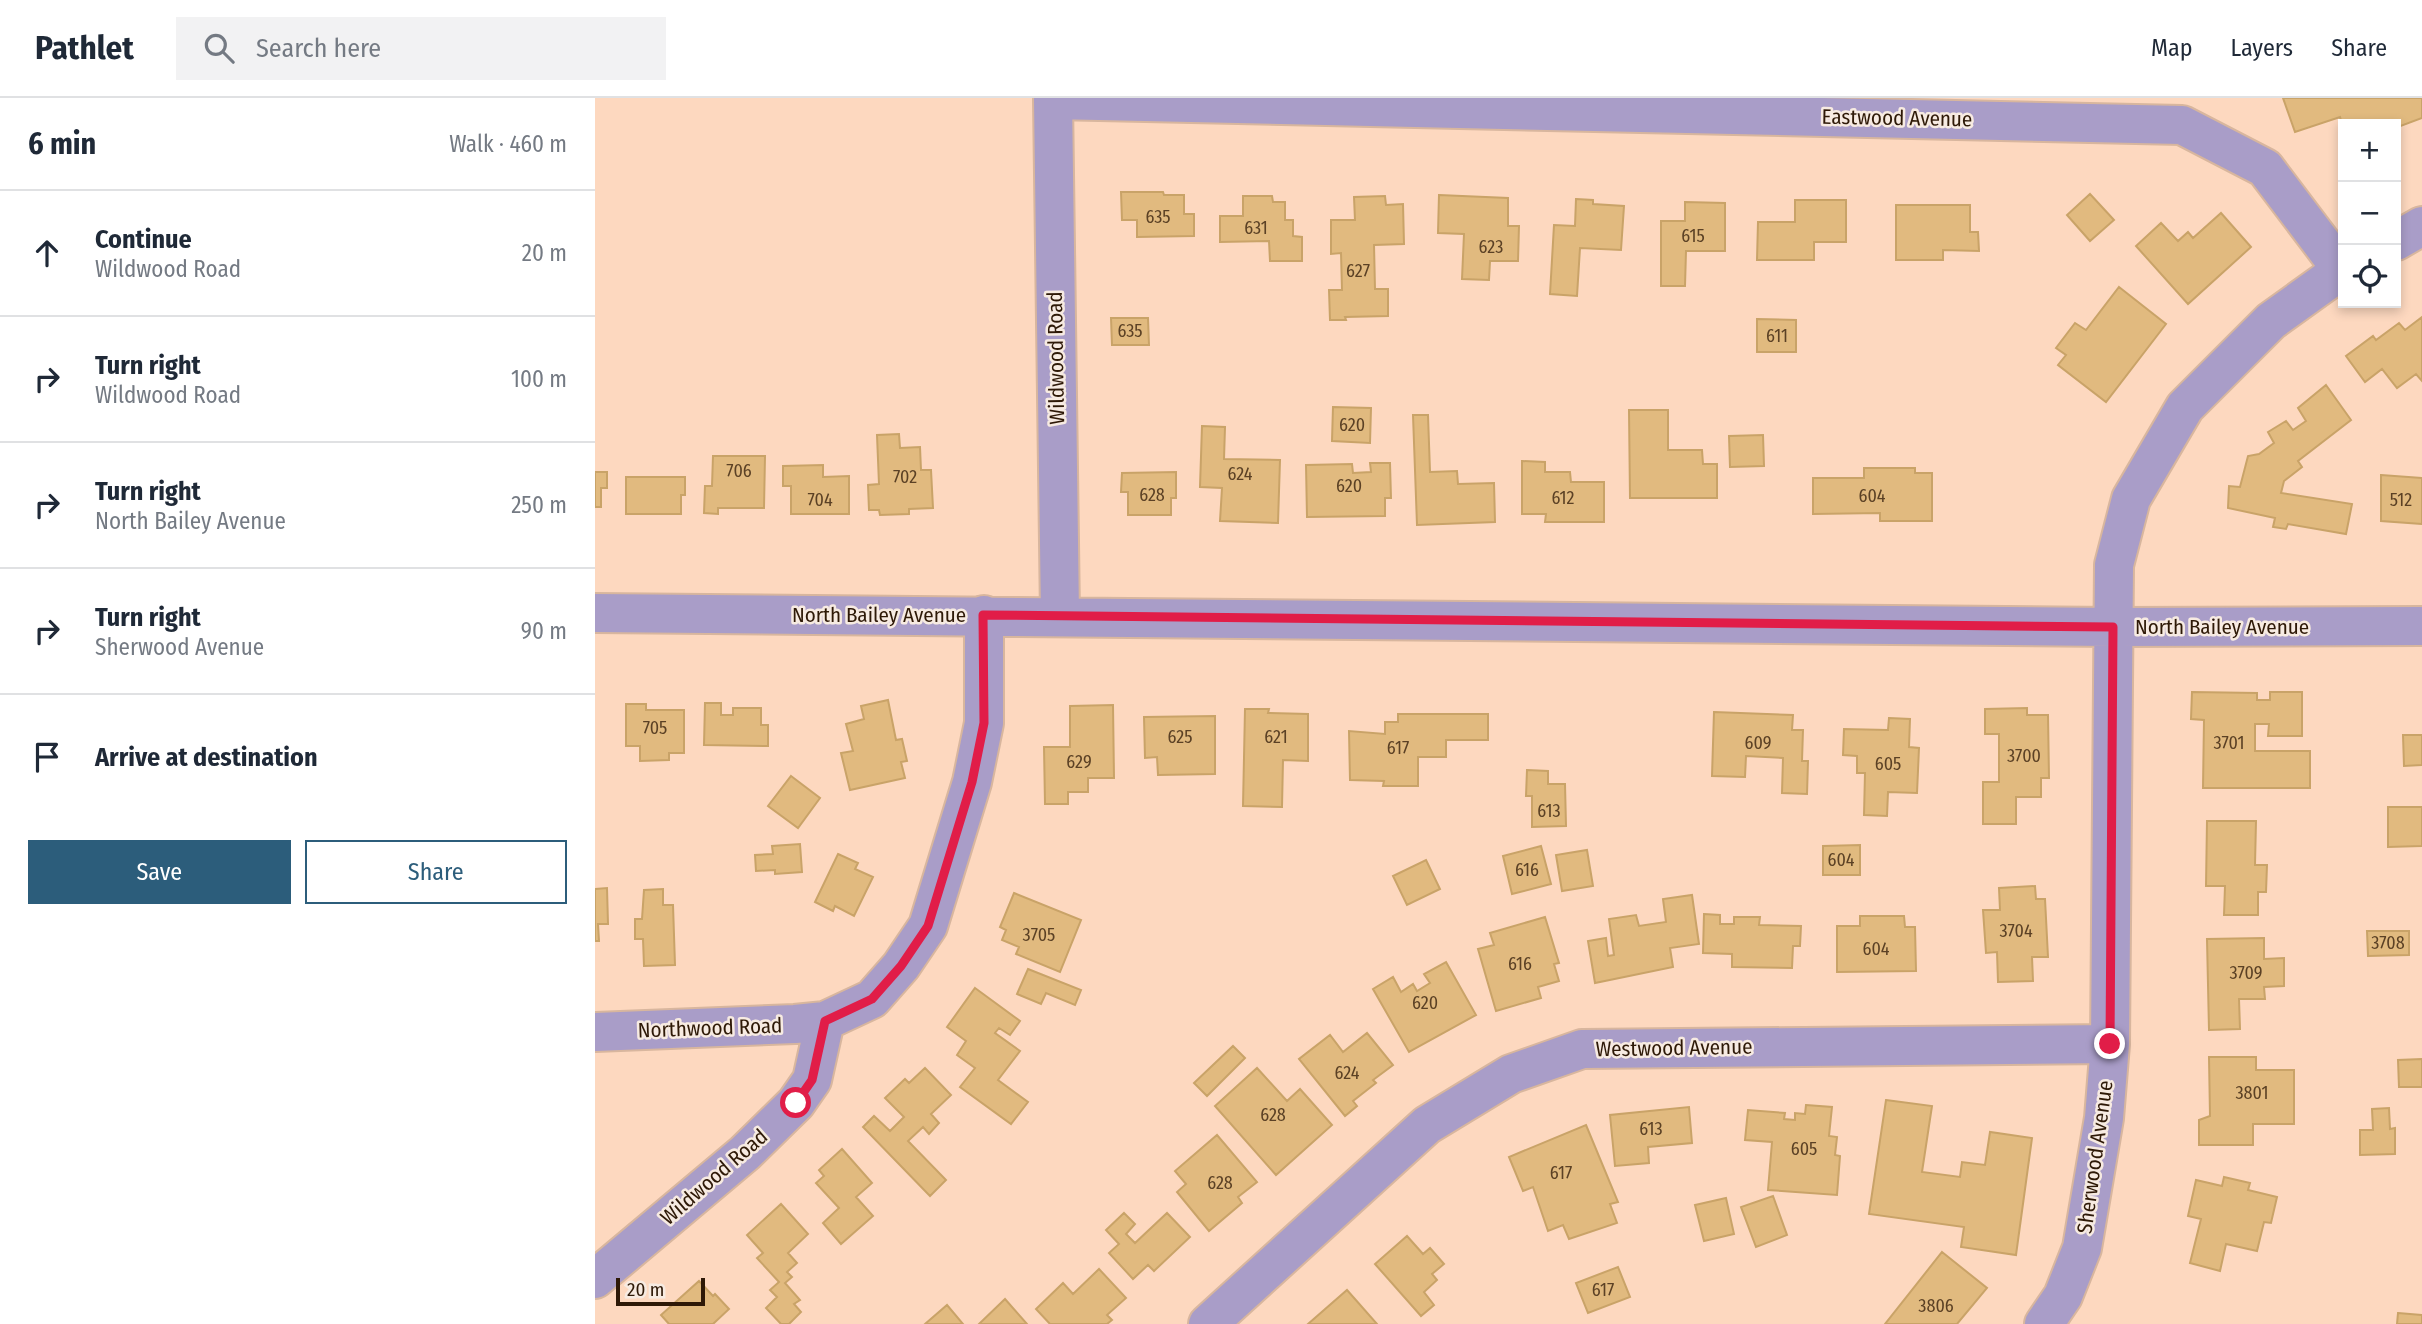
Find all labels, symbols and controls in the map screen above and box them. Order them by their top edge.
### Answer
search box [176,17,666,80]
text: Pathlet [35,28,134,68]
icon: search [200,29,238,67]
text: Search here [256,33,381,64]
text: Map [2151,34,2193,62]
text: Layers [2231,34,2293,62]
text: Share [2331,34,2387,62]
street label: Eastwood Avenue [1821,104,1973,132]
map controls [2338,119,2401,308]
button: + [2338,119,2401,182]
text: 6 min [28,126,96,162]
text: Walk · 460 m [449,130,567,158]
button: − [2338,182,2401,245]
house number: 635 [1145,206,1171,228]
house number: 631 [1244,217,1268,239]
text: Continue [95,224,192,255]
house number: 615 [1681,225,1705,247]
icon: ahead [28,234,66,272]
house number: 623 [1479,236,1503,258]
text: 20 m [522,239,567,267]
button: locate [2338,245,2401,308]
text: Wildwood Road [95,255,241,283]
house number: 627 [1346,260,1370,282]
street label: Wildwood Road [1042,291,1070,425]
house number: 635 [1117,320,1143,342]
house number: 611 [1766,325,1788,347]
text: Turn right [95,350,201,381]
icon: right [28,360,66,398]
text: 100 m [511,365,567,393]
text: Wildwood Road [95,381,241,409]
house number: 620 [1339,414,1365,436]
house number: 706 [726,460,752,482]
house number: 624 [1227,463,1253,485]
house number: 702 [893,466,917,488]
house number: 620 [1336,475,1362,497]
text: Turn right [95,476,201,507]
house number: 628 [1139,484,1165,506]
house number: 604 [1858,485,1886,507]
icon: right [28,486,66,524]
house number: 612 [1551,487,1575,509]
house number: 704 [807,489,833,511]
house number: 512 [2390,489,2412,511]
text: 250 m [511,491,567,519]
text: North Bailey Avenue [95,507,286,535]
text: Turn right [95,602,201,633]
street label: North Bailey Avenue [792,602,966,628]
icon: right [28,612,66,650]
street label: North Bailey Avenue [2135,614,2309,640]
text: 90 m [521,617,567,645]
text: Sherwood Avenue [95,633,264,661]
house number: 705 [643,717,667,739]
house number: 625 [1168,726,1192,748]
house number: 621 [1264,726,1288,748]
house number: 609 [1745,732,1771,754]
house number: 3701 [2213,732,2245,754]
house number: 617 [1387,737,1409,759]
icon: arrive [28,738,66,776]
text: Arrive at destination [95,742,318,773]
house number: 3700 [2007,745,2041,767]
house number: 629 [1066,751,1092,773]
house number: 605 [1875,753,1901,775]
house number: 613 [1537,800,1561,822]
button: Save [28,840,291,904]
button: Share [305,840,567,904]
house number: 604 [1827,849,1855,871]
house number: 616 [1515,859,1539,881]
house number: 3704 [1999,920,2033,942]
house number: 3705 [1023,924,1055,946]
house number: 3708 [2371,932,2405,954]
house number: 604 [1862,938,1890,960]
house number: 616 [1508,953,1532,975]
house number: 3709 [2229,962,2263,984]
house number: 620 [1412,992,1438,1014]
street label: Northwood Road [637,1012,783,1044]
route end [2094,1028,2125,1059]
street label: Westwood Avenue [1595,1034,1753,1062]
house number: 624 [1334,1062,1360,1084]
street label: Sherwood Avenue [2071,1079,2119,1235]
house number: 3801 [2235,1082,2269,1104]
route start [780,1087,811,1118]
house number: 628 [1260,1104,1286,1126]
house number: 613 [1639,1118,1663,1140]
street label: Wildwood Road [655,1123,773,1231]
house number: 605 [1791,1138,1817,1160]
house number: 617 [1550,1162,1572,1184]
house number: 628 [1207,1172,1233,1194]
scale bar [616,1275,705,1307]
text: 20 m [627,1278,664,1301]
house number: 617 [1592,1279,1614,1301]
house number: 3806 [1918,1295,1954,1317]

